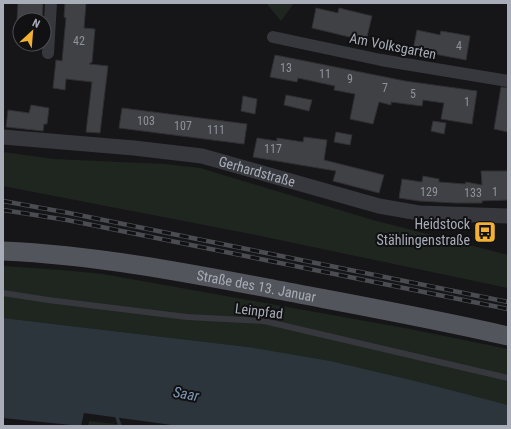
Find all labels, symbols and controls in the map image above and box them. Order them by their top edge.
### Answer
north arrow [12,12,52,52]
text: N [30,16,42,31]
street label: Am Volksgarten [348,30,438,62]
house number: 42 [73,34,85,48]
house number: 4 [456,39,462,53]
house number: 13 [280,61,292,75]
house number: 11 [319,67,331,81]
house number: 9 [347,72,353,86]
house number: 7 [382,81,388,95]
house number: 5 [410,87,416,101]
house number: 1 [464,95,470,109]
house number: 103 [137,114,155,128]
house number: 107 [174,119,192,133]
house number: 111 [207,123,225,137]
house number: 117 [264,142,282,156]
street label: Gerhardstraße [217,153,297,190]
house number: 129 [420,185,438,199]
house number: 1 [492,185,498,199]
house number: 133 [464,186,482,200]
place label: Heidstock Stählingenstraße [377,216,471,248]
bus stop icon: Heidstock Stählingenstraße [472,219,498,245]
street label: Straße des 13. Januar [195,267,317,305]
street label: Leinpfad [234,300,284,322]
water label: Saar [172,383,201,405]

